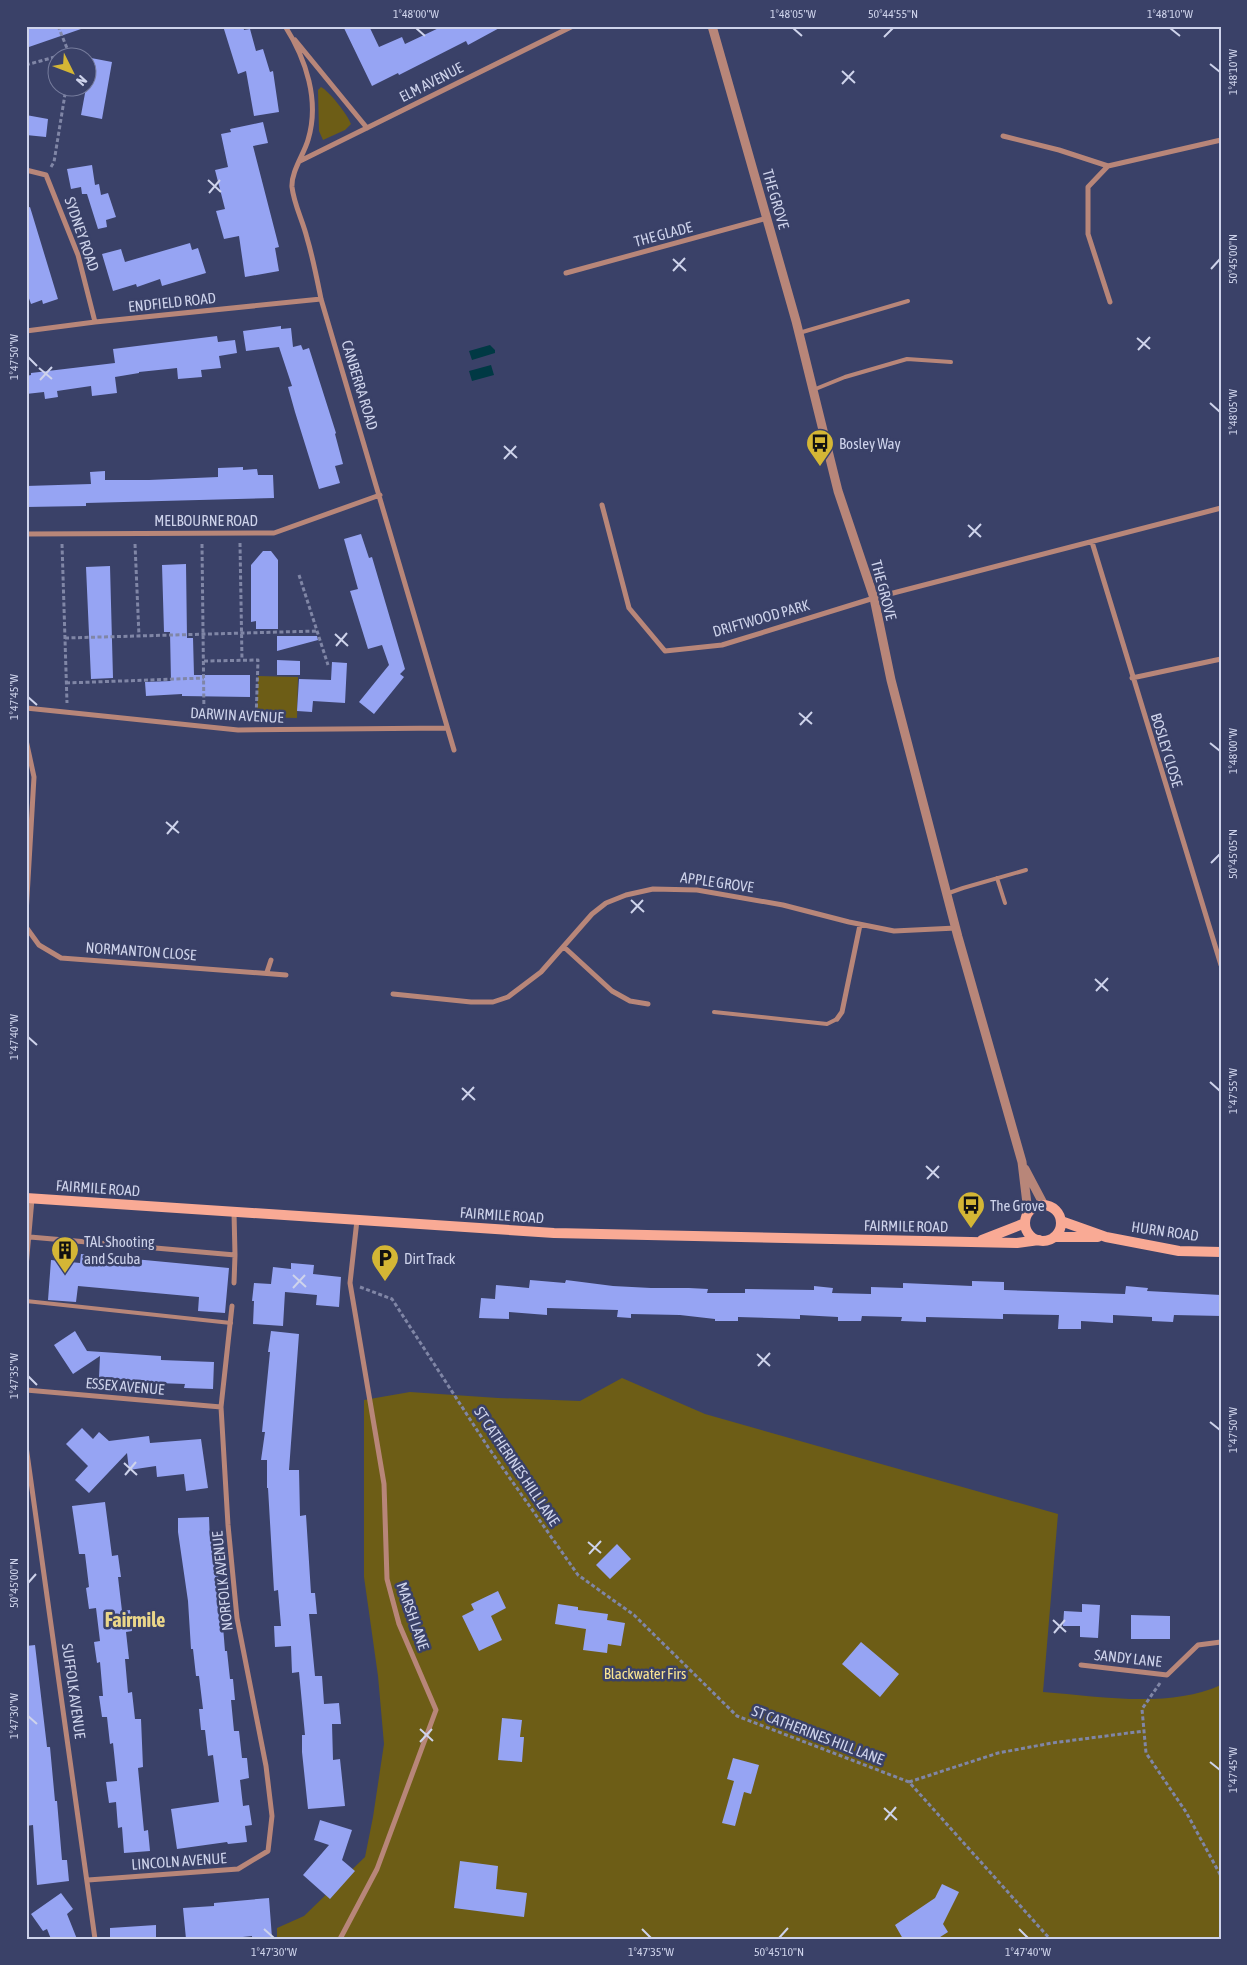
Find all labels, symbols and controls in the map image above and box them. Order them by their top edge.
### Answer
text: 1°48'00"W [393,7,439,21]
text: 1°48'05"W [770,7,816,21]
text: 50°44'55"N [868,7,918,21]
text: 1°48'10"W [1147,7,1193,21]
north arrow [48,48,98,98]
text: 1°48'10"W [1226,49,1240,95]
street label: ELM AVENUE [396,58,466,105]
text: N [73,72,90,89]
street label: THE GROVE [759,167,793,231]
street label: SYDNEY ROAD [61,195,103,273]
street label: THE GLADE [632,218,695,250]
text: 50°45'00"N [1226,234,1240,284]
street label: ENDFIELD ROAD [127,289,217,315]
text: 1°47'50"W [7,334,21,380]
street label: CANBERRA ROAD [338,338,382,432]
text: 1°48'05"W [1226,389,1240,435]
bus stop icon: Bosley Way [805,428,835,467]
place label: Bosley Way [839,435,901,452]
street label: MELBOURNE ROAD [154,512,258,529]
street label: THE GROVE [868,558,900,622]
street label: DRIFTWOOD PARK [711,596,812,640]
text: 1°47'45"W [7,674,21,720]
street label: DARWIN AVENUE [190,704,285,726]
street label: BOSLEY CLOSE [1148,711,1187,790]
text: 1°48'00"W [1226,728,1240,774]
text: 50°45'05"N [1226,829,1240,879]
street label: APPLE GROVE [679,868,755,896]
street label: NORMANTON CLOSE [85,939,198,963]
text: 1°47'40"W [7,1014,21,1060]
text: 1°47'55"W [1226,1068,1240,1114]
street label: FAIRMILE ROAD [55,1177,141,1199]
bus stop icon: The Grove [956,1190,986,1229]
place label: The Grove [990,1197,1045,1214]
street label: FAIRMILE ROAD [459,1204,545,1226]
street label: FAIRMILE ROAD [864,1217,948,1235]
street label: HURN ROAD [1130,1218,1200,1244]
place label: TAL Shooting and Scuba [84,1233,155,1267]
building icon: TAL Shooting and Scuba [50,1235,80,1274]
parking icon: Dirt Track [370,1243,400,1282]
place label: Dirt Track [404,1250,456,1267]
text: 1°47'35"W [7,1353,21,1399]
street label: ESSEX AVENUE [85,1374,166,1398]
street label: ST CATHERINES HILL LANE [471,1403,563,1529]
text: 1°47'50"W [1226,1407,1240,1453]
street label: NORFOLK AVENUE [208,1530,236,1632]
text: 50°45'00"N [7,1558,21,1608]
street label: MARSH LANE [394,1580,433,1653]
district label: Fairmile [105,1608,165,1631]
street label: SUFFOLK AVENUE [59,1642,89,1740]
street label: SANDY LANE [1094,1646,1163,1670]
park label: Blackwater Firs [604,1665,686,1682]
text: 1°47'30"W [7,1693,21,1739]
street label: ST CATHERINES HILL LANE [750,1702,887,1768]
text: 1°47'45"W [1226,1747,1240,1793]
street label: LINCOLN AVENUE [131,1849,228,1873]
text: 1°47'30"W [251,1945,297,1959]
text: 1°47'35"W [628,1945,674,1959]
text: 50°45'10"N [754,1945,804,1959]
text: 1°47'40"W [1005,1945,1051,1959]

